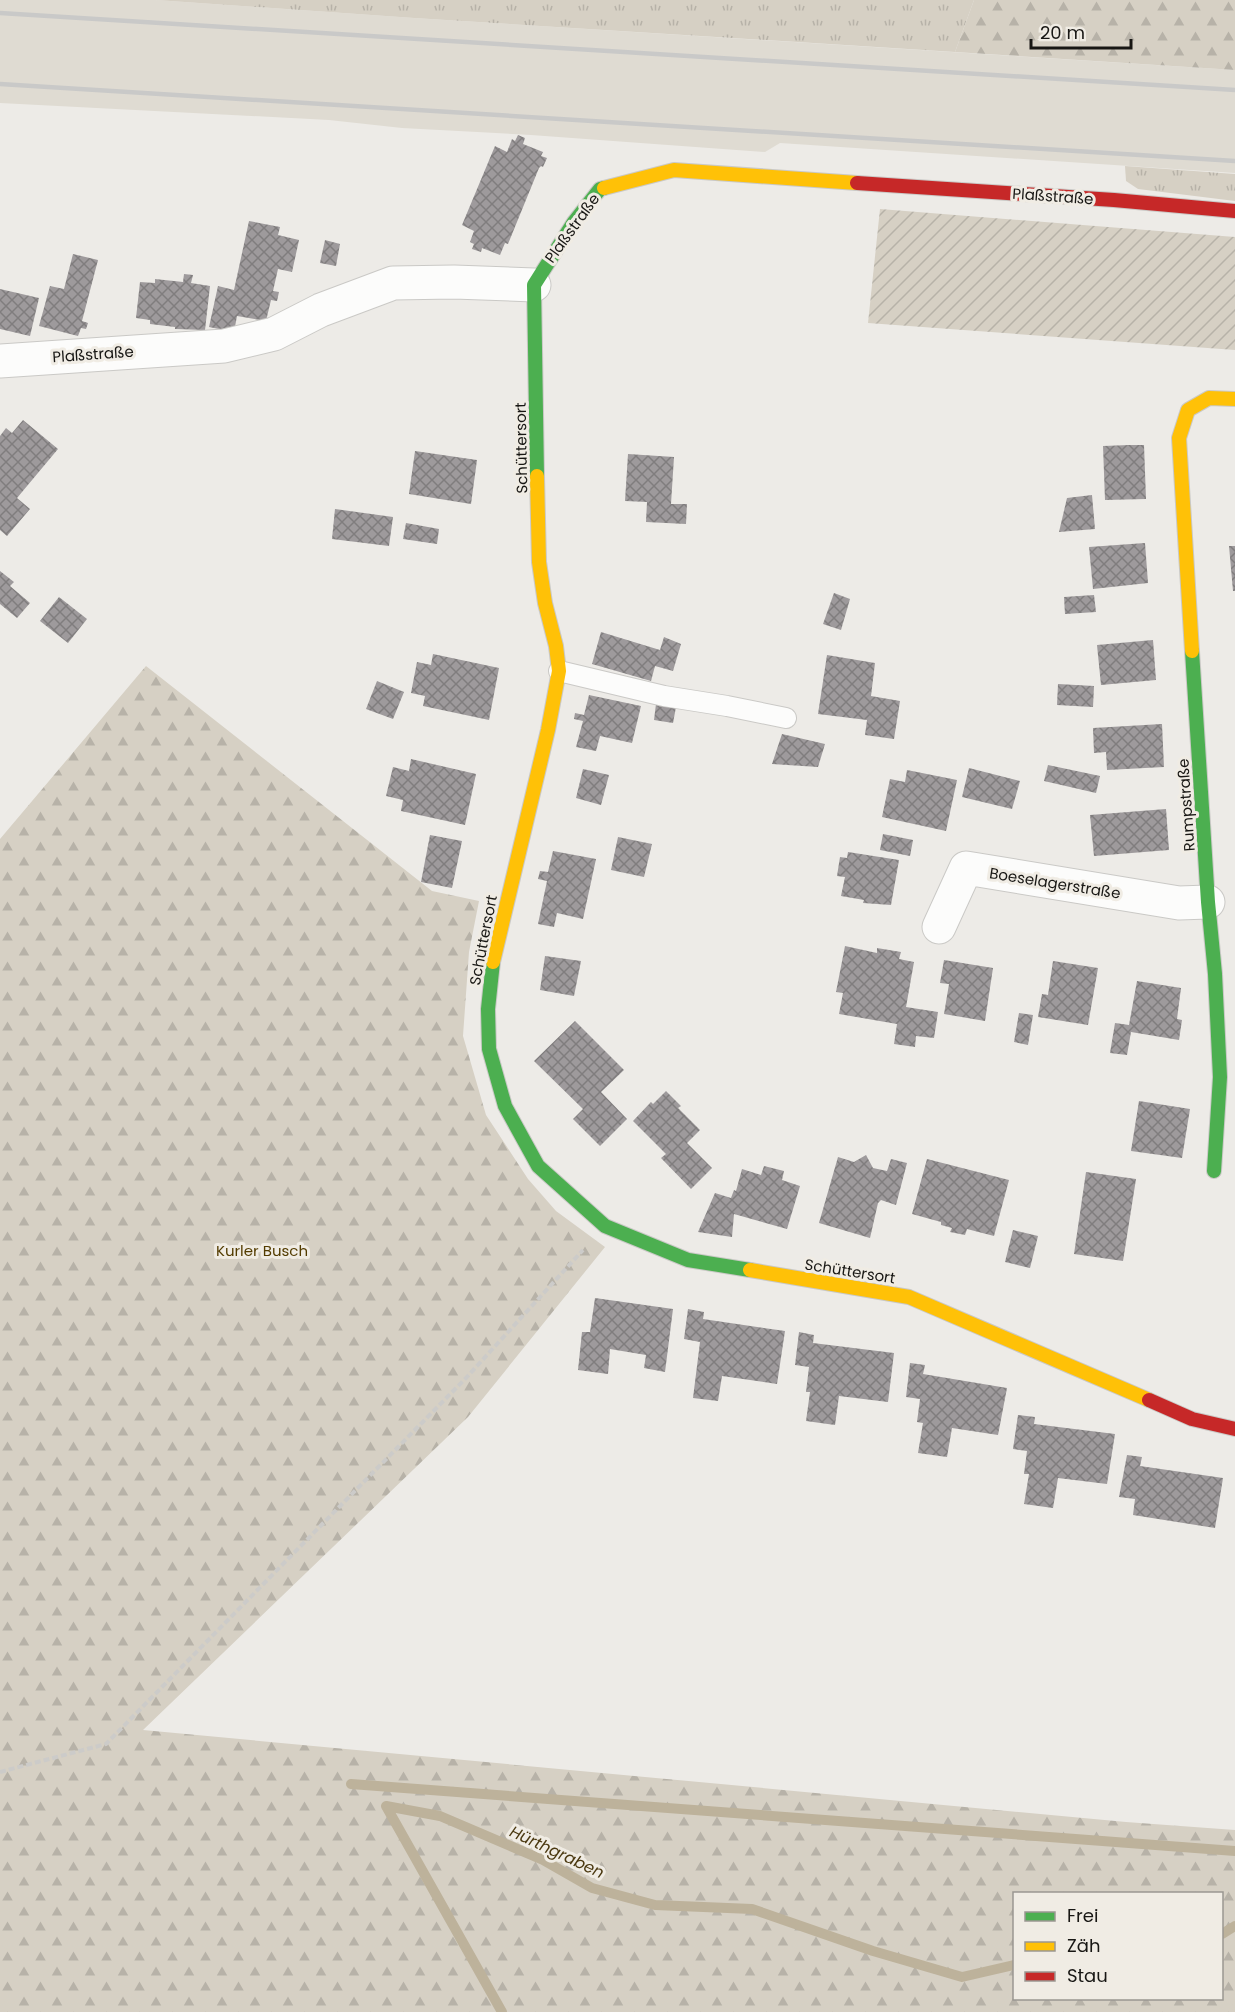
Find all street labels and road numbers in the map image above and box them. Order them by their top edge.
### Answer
street label: Plaßstraße [1012,183,1094,209]
street label: Plaßstraße [540,189,604,267]
street label: Plaßstraße [52,341,134,367]
street label: Schüttersort [510,402,532,494]
street label: Rumpstraße [1172,758,1200,852]
street label: Boeselagerstraße [988,862,1122,904]
street label: Schüttersort [464,893,502,987]
street label: Schüttersort [803,1253,897,1289]

